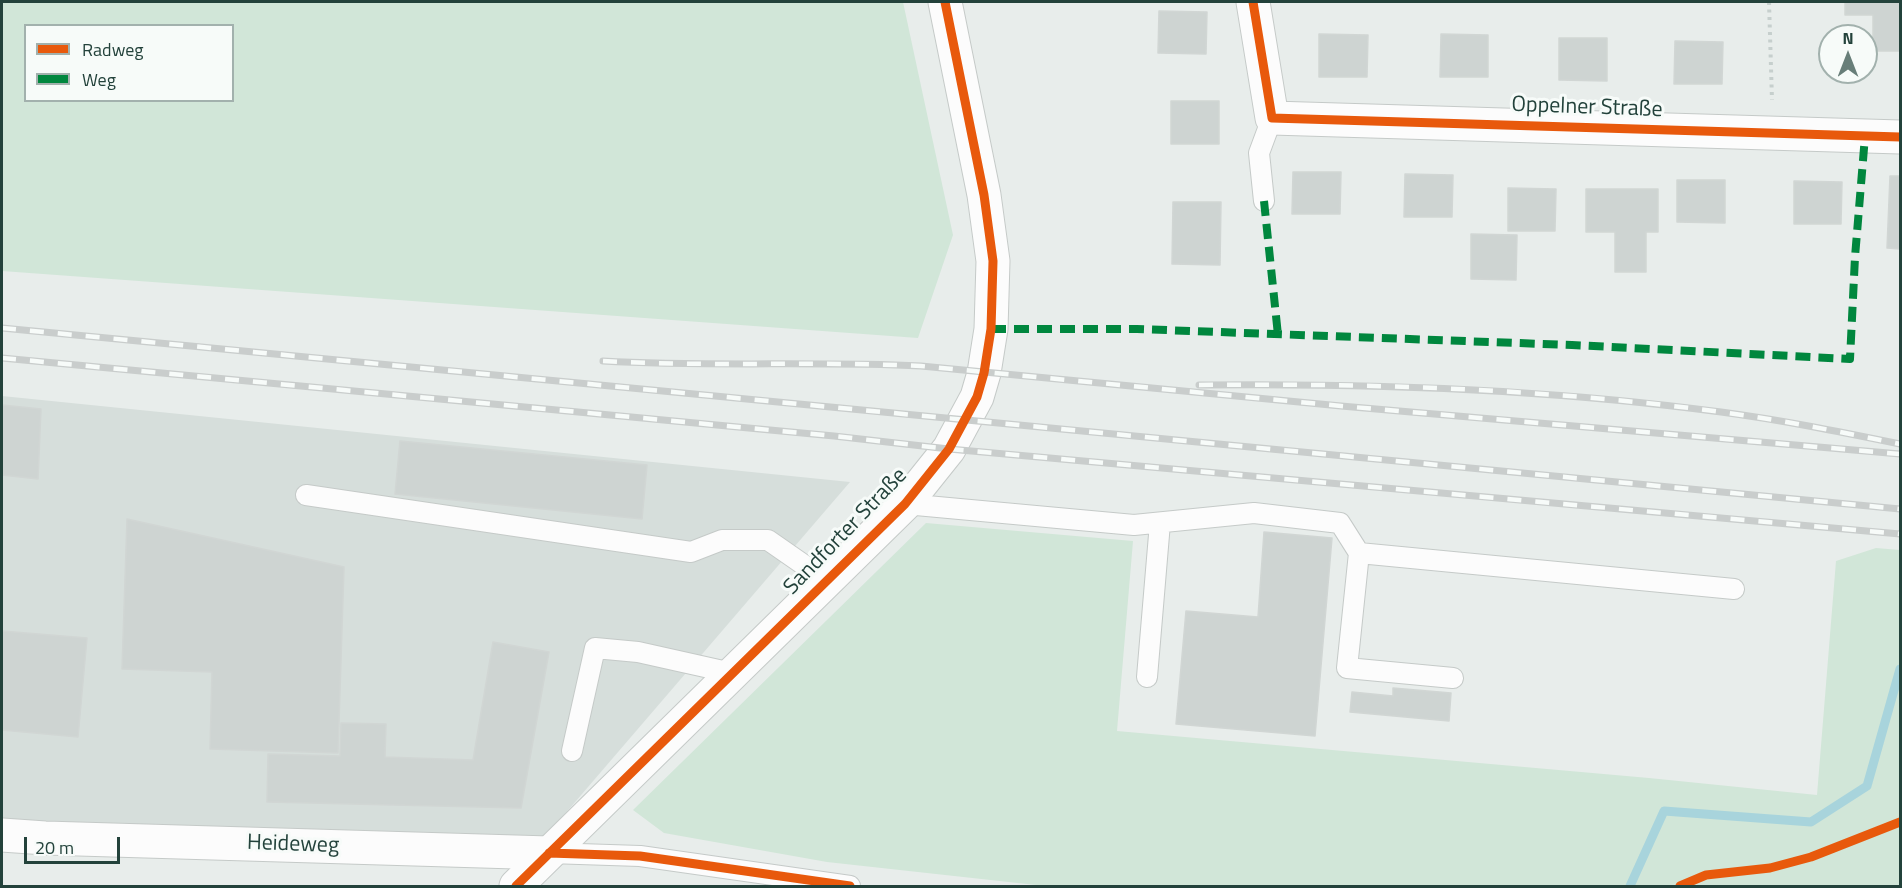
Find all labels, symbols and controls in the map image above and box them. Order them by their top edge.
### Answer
legend [24,24,234,102]
north arrow [1818,24,1878,84]
text: N [1842,26,1854,50]
text: Radweg [82,36,144,63]
text: Weg [82,66,116,93]
street label: Oppelner Straße [1511,92,1663,124]
street label: Sandforter Straße [779,463,913,601]
scale bar [27,825,123,863]
street label: Heideweg [246,830,340,860]
text: 20 m [35,834,74,861]

